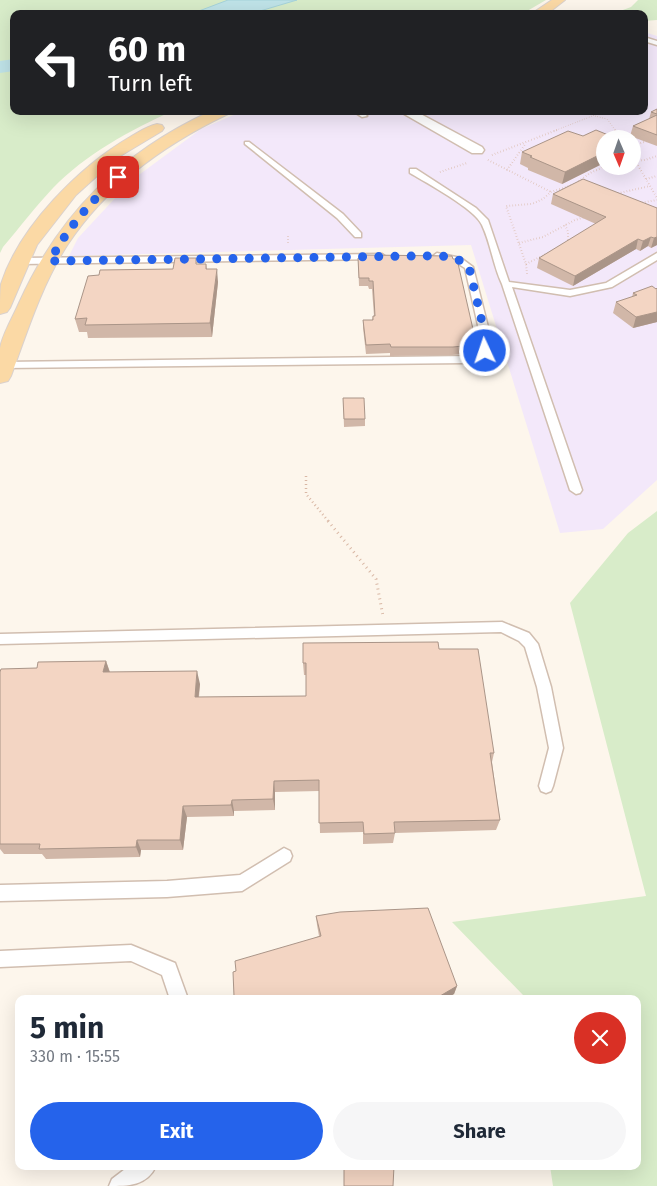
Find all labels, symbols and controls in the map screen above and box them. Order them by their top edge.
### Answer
text: 60 m [108,28,186,70]
icon: left [25,30,90,95]
text: Turn left [108,70,192,97]
north arrow [596,130,641,175]
map controls [596,130,641,175]
pin [97,156,139,198]
icon: arrive [104,163,132,191]
position arrow [458,324,510,376]
text: 5 min [30,1010,104,1046]
button: close [574,1012,626,1064]
text: 330 m · 15:55 [30,1047,120,1066]
button: Exit [30,1102,323,1160]
button: Share [333,1102,626,1160]

